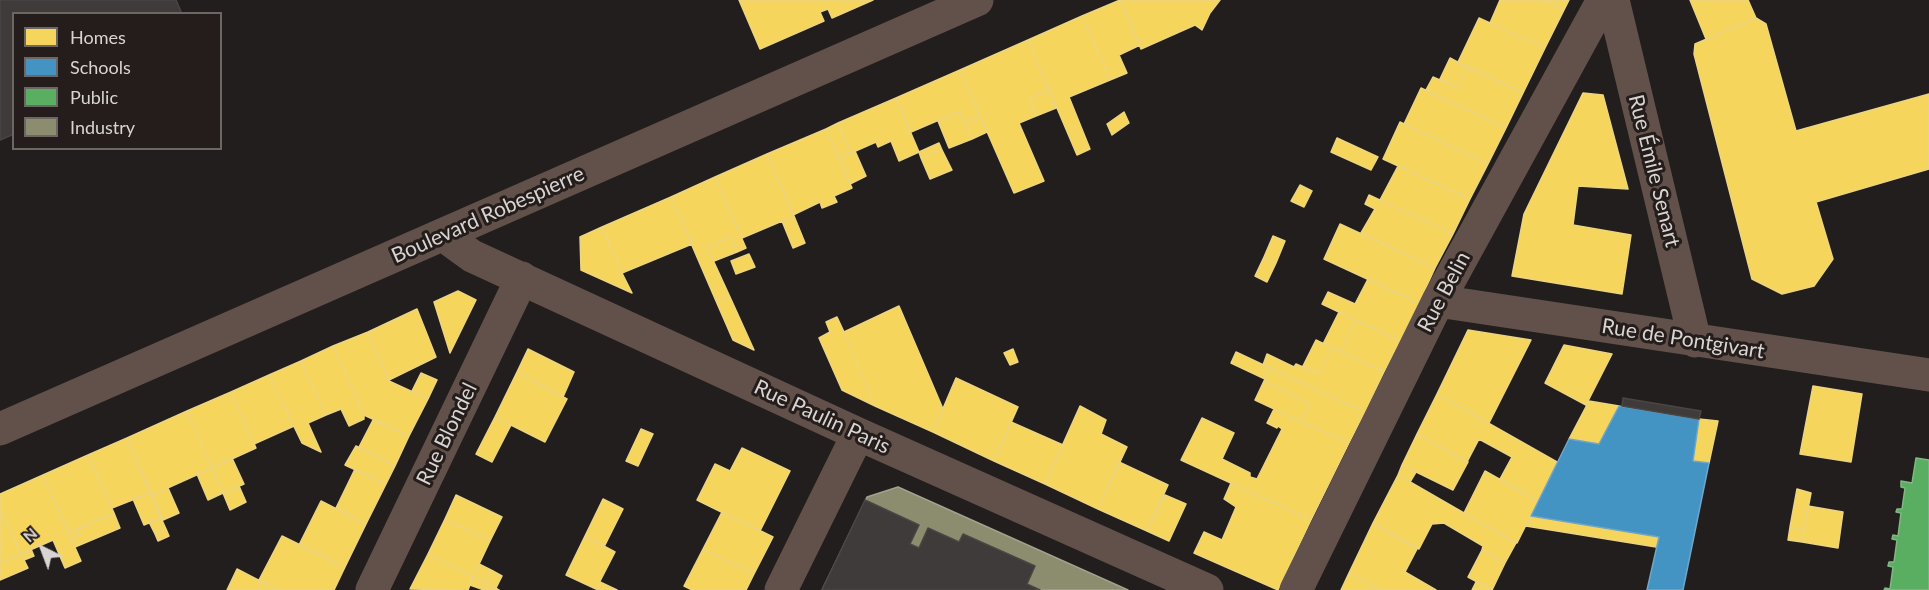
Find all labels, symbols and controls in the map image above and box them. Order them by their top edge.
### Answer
legend [12,12,222,150]
text: Homes [70,26,126,48]
text: Schools [70,56,131,78]
text: Public [70,86,118,108]
street label: Rue Émile Senart [1623,92,1685,250]
text: Industry [70,116,135,138]
street label: Boulevard Robespierre [388,161,588,269]
street label: Rue Belin [1412,248,1476,336]
street label: Rue de Pontgivart [1600,314,1766,364]
street label: Rue Paulin Paris [750,375,894,459]
street label: Rue Blondel [411,379,483,489]
north arrow [12,518,72,578]
text: N [19,523,41,545]

